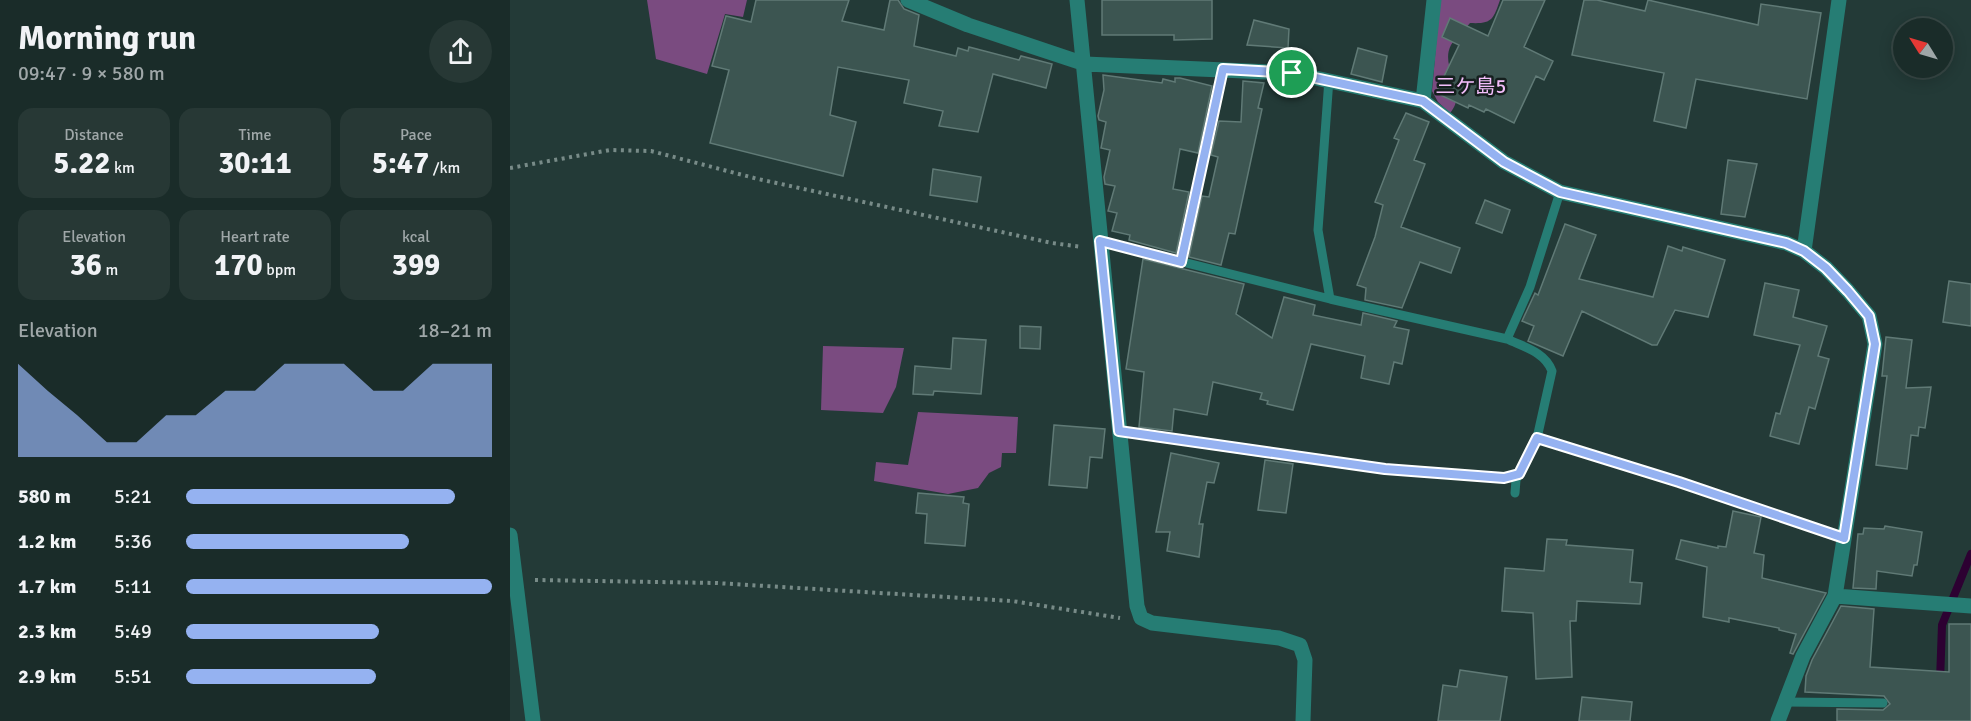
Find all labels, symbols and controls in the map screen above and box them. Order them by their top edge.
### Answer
text: Morning run [18,18,196,59]
north arrow [1893,18,1953,78]
map controls [1893,18,1953,78]
button: share [429,20,492,83]
pin [1266,47,1317,98]
icon: arrive [1275,56,1308,89]
text: 09:47 · 9 × 580 m [18,61,165,86]
district label: 三ケ島5 [1436,74,1506,99]
text: Distance [64,125,124,145]
text: Time [239,125,271,145]
text: Pace [400,125,432,145]
text: 5.22 [53,145,110,182]
text: 30:11 [218,145,292,182]
text: 5:47 [372,145,429,182]
text: km [110,158,135,178]
text: /km [429,158,460,178]
text: Elevation [62,227,126,247]
text: Heart rate [220,227,290,247]
text: kcal [402,227,430,247]
text: 36 [70,247,102,284]
text: 170 [214,247,263,284]
text: 399 [392,247,440,284]
text: m [102,260,118,280]
text: bpm [263,260,296,280]
text: Elevation [18,318,98,343]
text: 18–21 m [418,318,492,343]
text: 580 m [18,484,71,509]
text: 5:21 [114,484,152,509]
text: 1.2 km [18,529,76,554]
text: 5:36 [114,529,152,554]
text: 1.7 km [18,574,76,599]
text: 5:11 [114,574,152,599]
text: 2.3 km [18,619,76,644]
text: 5:49 [114,619,152,644]
text: 2.9 km [18,664,76,689]
text: 5:51 [114,664,152,689]

